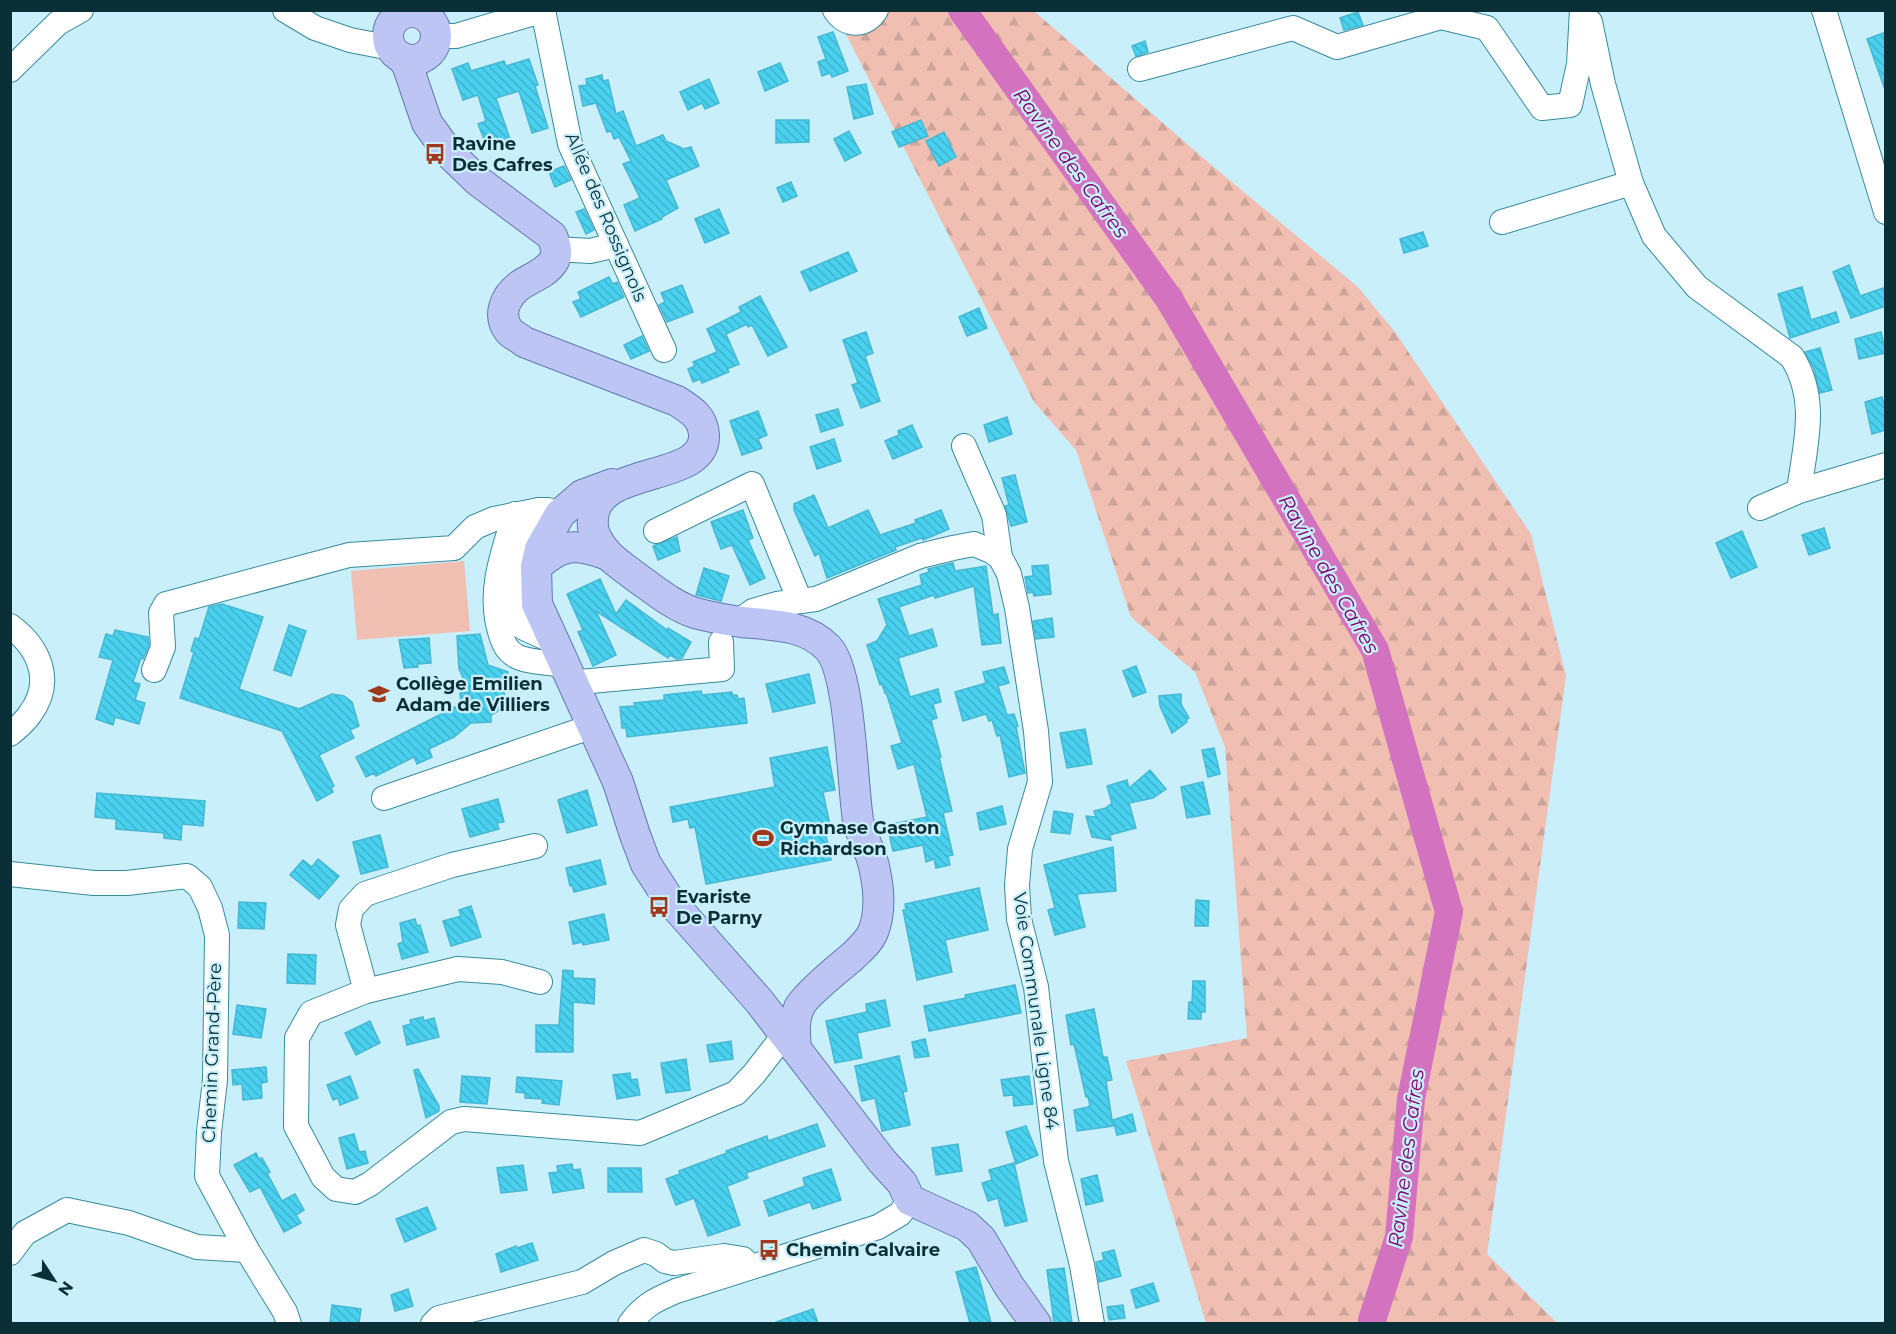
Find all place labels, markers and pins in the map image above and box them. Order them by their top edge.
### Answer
place label: Ravine Des Cafres [452,133,553,176]
bus stop icon: Ravine Des Cafres [423,142,447,166]
place label: Collège Emilien Adam de Villiers [395,673,550,716]
school or university icon: Collège Emilien Adam de Villiers [367,682,391,706]
place label: Gymnase Gaston Richardson [780,817,939,860]
sports icon: Gymnase Gaston Richardson [751,826,775,850]
place label: Evariste De Parny [676,886,762,929]
bus stop icon: Evariste De Parny [647,895,671,919]
bus stop icon: Chemin Calvaire [757,1238,781,1262]
place label: Chemin Calvaire [786,1239,940,1261]

